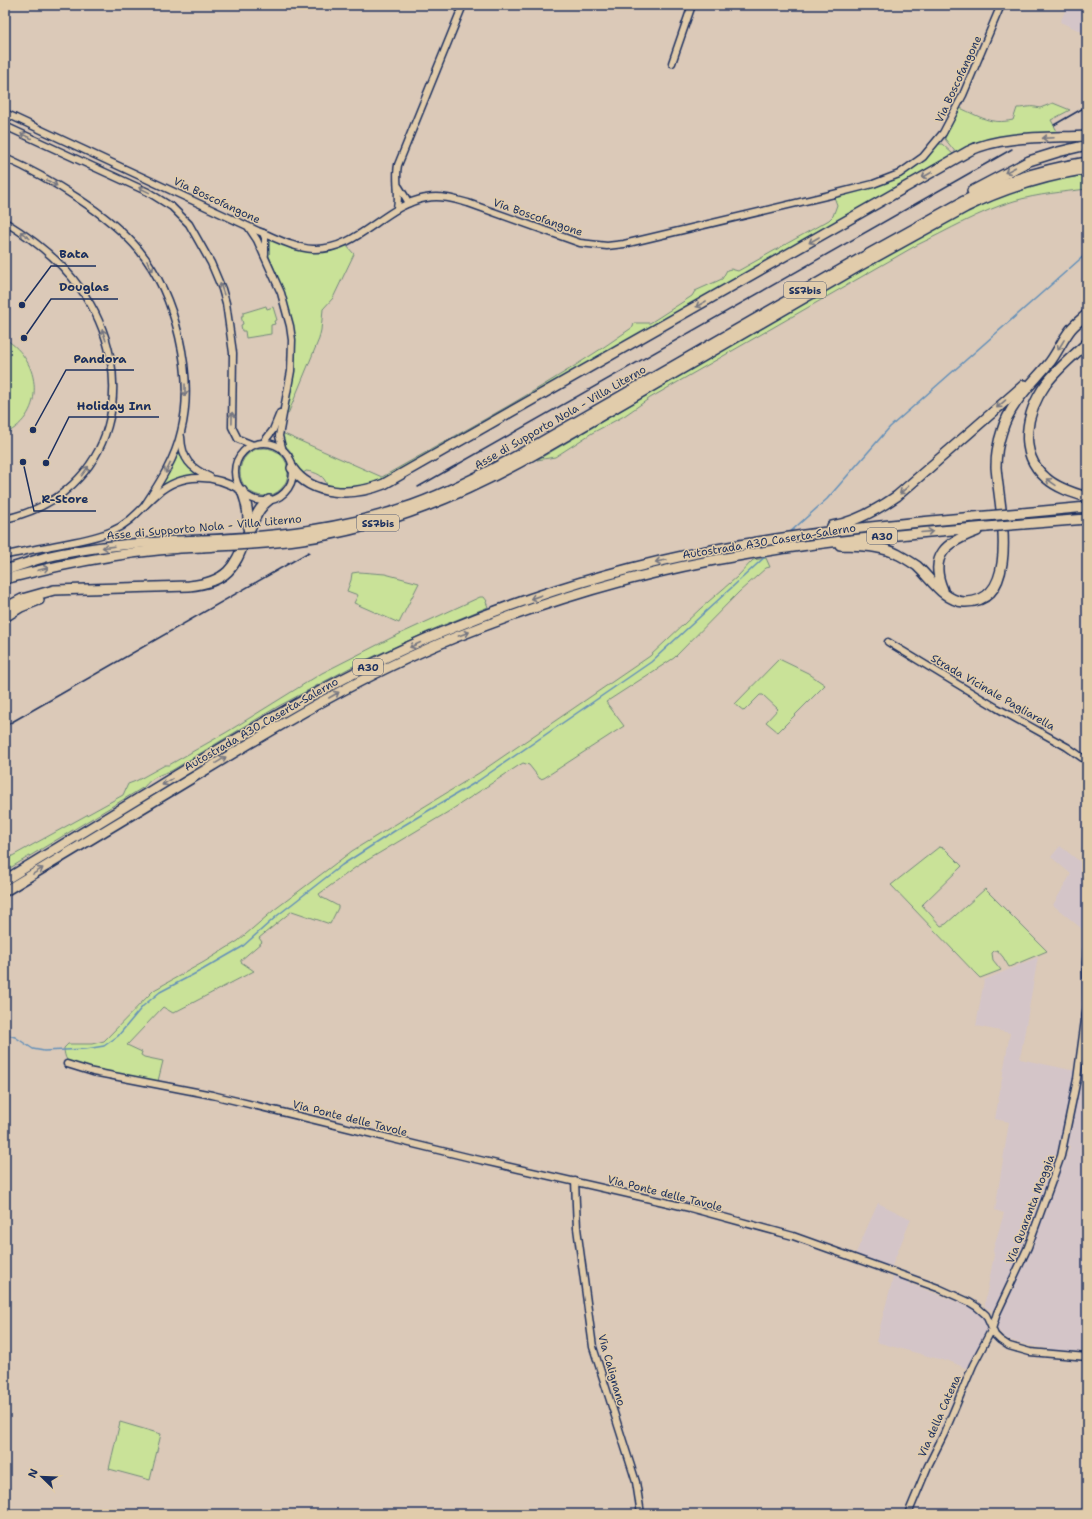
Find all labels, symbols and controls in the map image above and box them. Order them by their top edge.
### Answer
street label: Via Boscofangone [932,33,985,125]
one-way arrow [21,132,33,139]
one-way arrow [1042,134,1055,142]
one-way arrow [1004,166,1016,174]
one-way arrow [921,172,933,180]
street label: Via Boscofangone [171,174,263,227]
one-way arrow [46,179,58,187]
one-way arrow [139,186,151,193]
street label: Via Boscofangone [491,195,585,240]
one-way arrow [20,231,31,239]
one-way arrow [808,236,820,244]
callout: Bata [51,242,96,266]
text: Bata [59,246,89,262]
one-way arrow [146,260,154,271]
callout: Douglas [51,275,118,299]
text: Douglas [59,279,109,295]
road number: SS7bis [784,282,826,298]
one-way arrow [218,283,225,296]
one-way arrow [695,301,707,309]
one-way arrow [100,329,107,342]
one-way arrow [1057,339,1065,351]
callout: Pandora [66,346,134,370]
text: Pandora [74,351,127,367]
street label: Asse di Supporto Nola - Villa Literno [472,362,649,473]
one-way arrow [181,383,189,396]
callout: Holiday Inn [69,393,159,417]
text: Holiday Inn [77,398,151,414]
one-way arrow [996,400,1007,409]
one-way arrow [228,412,236,425]
one-way arrow [164,462,171,474]
one-way arrow [80,466,89,477]
one-way arrow [1046,478,1057,486]
one-way arrow [899,486,909,495]
callout: R-Store [34,487,96,511]
text: R-Store [42,491,88,507]
street label: Asse di Supporto Nola - Villa Literno [106,511,303,544]
road number: SS7bis [357,515,399,531]
street label: Autostrada A30 Caserta-Salerno [681,520,857,563]
road number: A30 [867,528,897,544]
one-way arrow [920,529,933,536]
one-way arrow [102,543,115,551]
one-way arrow [655,558,668,566]
one-way arrow [36,565,49,573]
one-way arrow [530,594,543,601]
one-way arrow [458,630,470,638]
one-way arrow [409,642,421,649]
street label: Strada Vicinale Pagliarella [928,651,1058,734]
road number: A30 [353,659,383,675]
street label: Autostrada A30 Caserta-Salerno [182,674,341,775]
one-way arrow [327,690,339,698]
one-way arrow [215,756,226,764]
one-way arrow [161,778,173,786]
one-way arrow [32,867,43,875]
street label: Via Ponte delle Tavole [291,1097,409,1140]
street label: Via Quaranta Moggia [1003,1153,1058,1266]
street label: Via Ponte delle Tavole [606,1172,724,1215]
street label: Via Calignano [594,1332,629,1408]
street label: Via della Catena [915,1373,964,1460]
north arrow [22,1457,62,1497]
text: N [25,1466,42,1480]

